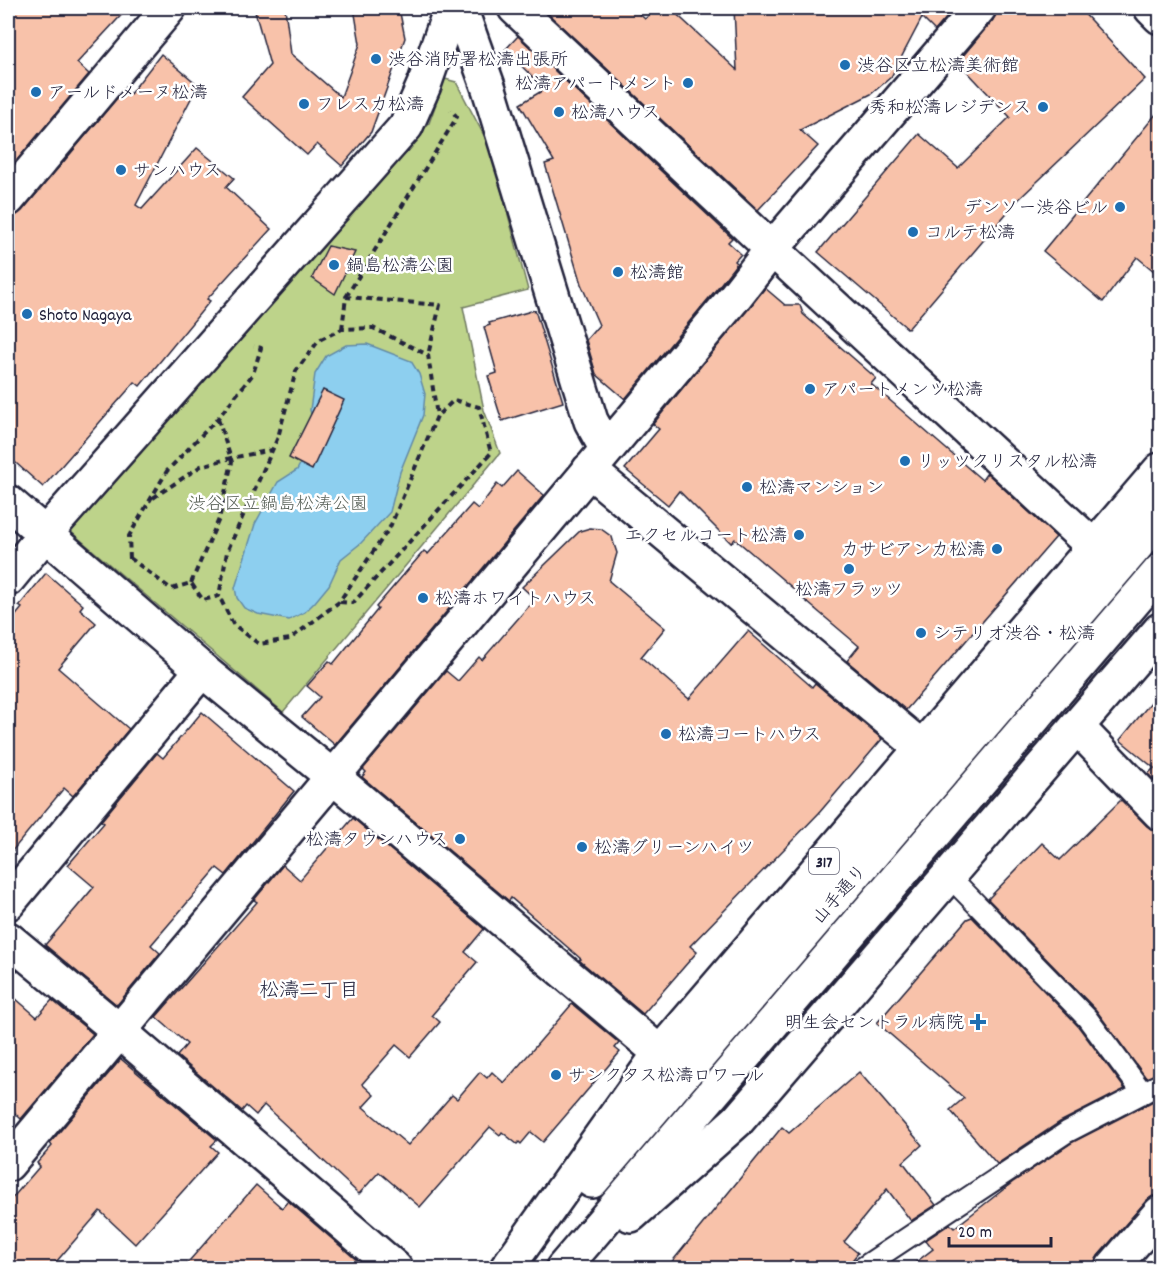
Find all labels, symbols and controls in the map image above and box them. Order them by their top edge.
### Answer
place label: 渋谷消防署松濤出張所 [388,49,568,74]
marker: 渋谷消防署松濤出張所 [369,52,383,66]
place label: 渋谷区立松濤美術館 [857,55,1019,80]
marker: 渋谷区立松濤美術館 [838,58,852,72]
place label: 松濤アパートメント [515,73,676,98]
marker: 松濤アパートメント [681,76,695,90]
place label: アールドメーヌ松濤 [48,82,207,107]
marker: アールドメーヌ松濤 [29,85,43,99]
place label: フレスカ松濤 [316,94,424,119]
marker: フレスカ松濤 [297,97,311,111]
place label: 秀和松濤レジデンス [869,97,1031,122]
marker: 秀和松濤レジデンス [1036,100,1050,114]
place label: 松濤ハウス [571,102,660,127]
marker: 松濤ハウス [552,105,566,119]
place label: サンハウス [133,160,221,185]
marker: サンハウス [114,163,128,177]
place label: デンソー渋谷ビル [964,197,1108,222]
marker: デンソー渋谷ビル [1113,200,1127,214]
place label: コルテ松濤 [925,222,1015,247]
marker: コルテ松濤 [906,225,920,239]
place label: 鍋島松濤公園 [346,255,454,280]
marker: 鍋島松濤公園 [327,258,341,272]
place label: 松濤館 [630,262,684,287]
marker: 松濤館 [611,265,625,279]
place label: Shoto Nagaya [39,304,132,329]
marker: Shoto Nagaya [20,307,34,321]
place label: アパートメンツ松濤 [822,379,983,404]
marker: アパートメンツ松濤 [803,382,817,396]
place label: リッツクリスタル松濤 [917,451,1097,476]
marker: リッツクリスタル松濤 [898,454,912,468]
place label: 松濤マンション [759,477,884,502]
marker: 松濤マンション [740,480,754,494]
park label: 渋谷区立鍋島松涛公園 [188,493,368,518]
place label: エクセルコート松濤 [624,525,787,550]
marker: エクセルコート松濤 [792,528,806,542]
place label: カサビアンカ松濤 [841,539,985,564]
marker: カサビアンカ松濤 [990,542,1004,556]
marker: 松濤フラッツ [842,562,856,576]
place label: 松濤フラッツ [795,579,903,604]
place label: 松濤ホワイトハウス [435,588,596,613]
marker: 松濤ホワイトハウス [416,591,430,605]
place label: シテリオ渋谷・松濤 [933,623,1095,648]
marker: シテリオ渋谷・松濤 [914,626,928,640]
place label: 松濤コートハウス [678,724,821,749]
marker: 松濤コートハウス [659,727,673,741]
place label: 松濤タウンハウス [306,829,448,854]
marker: 松濤タウンハウス [453,832,467,846]
place label: 松濤グリーンハイツ [594,837,754,862]
marker: 松濤グリーンハイツ [575,840,589,854]
road number: 317 [809,848,839,874]
street label: 山手通り [808,860,874,931]
district label: 松濤二丁目 [259,978,359,1006]
place label: 明生会セントラル病院 [785,1012,964,1037]
marker: 明生会セントラル病院 [969,1013,987,1031]
place label: サンクタス松濤ロワール [568,1065,764,1090]
marker: サンクタス松濤ロワール [549,1068,563,1082]
scale bar [949,1210,1051,1248]
text: 20 m [958,1221,992,1246]

